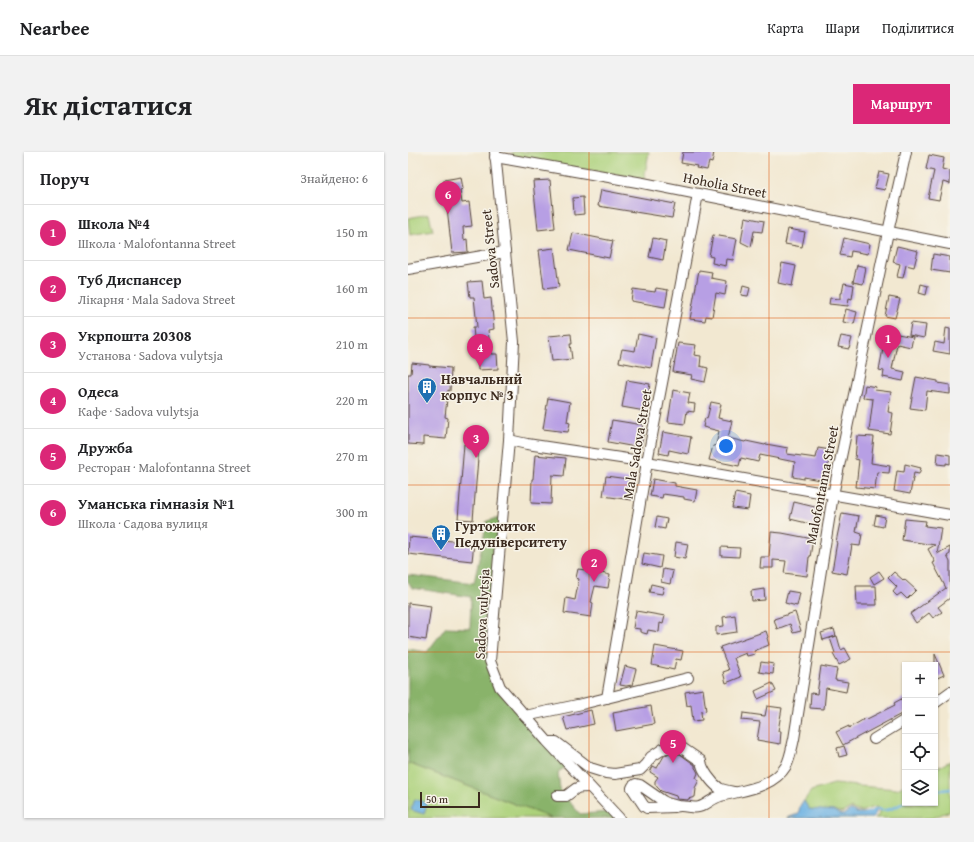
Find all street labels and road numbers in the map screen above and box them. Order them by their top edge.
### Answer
street label: Hoholia Street [682,167,768,203]
street label: Sadova Street [476,208,504,290]
street label: Mala Sadova Street [617,387,657,501]
street label: Malofontanna Street [801,424,843,546]
street label: Sadova vulytsja [470,568,494,660]

